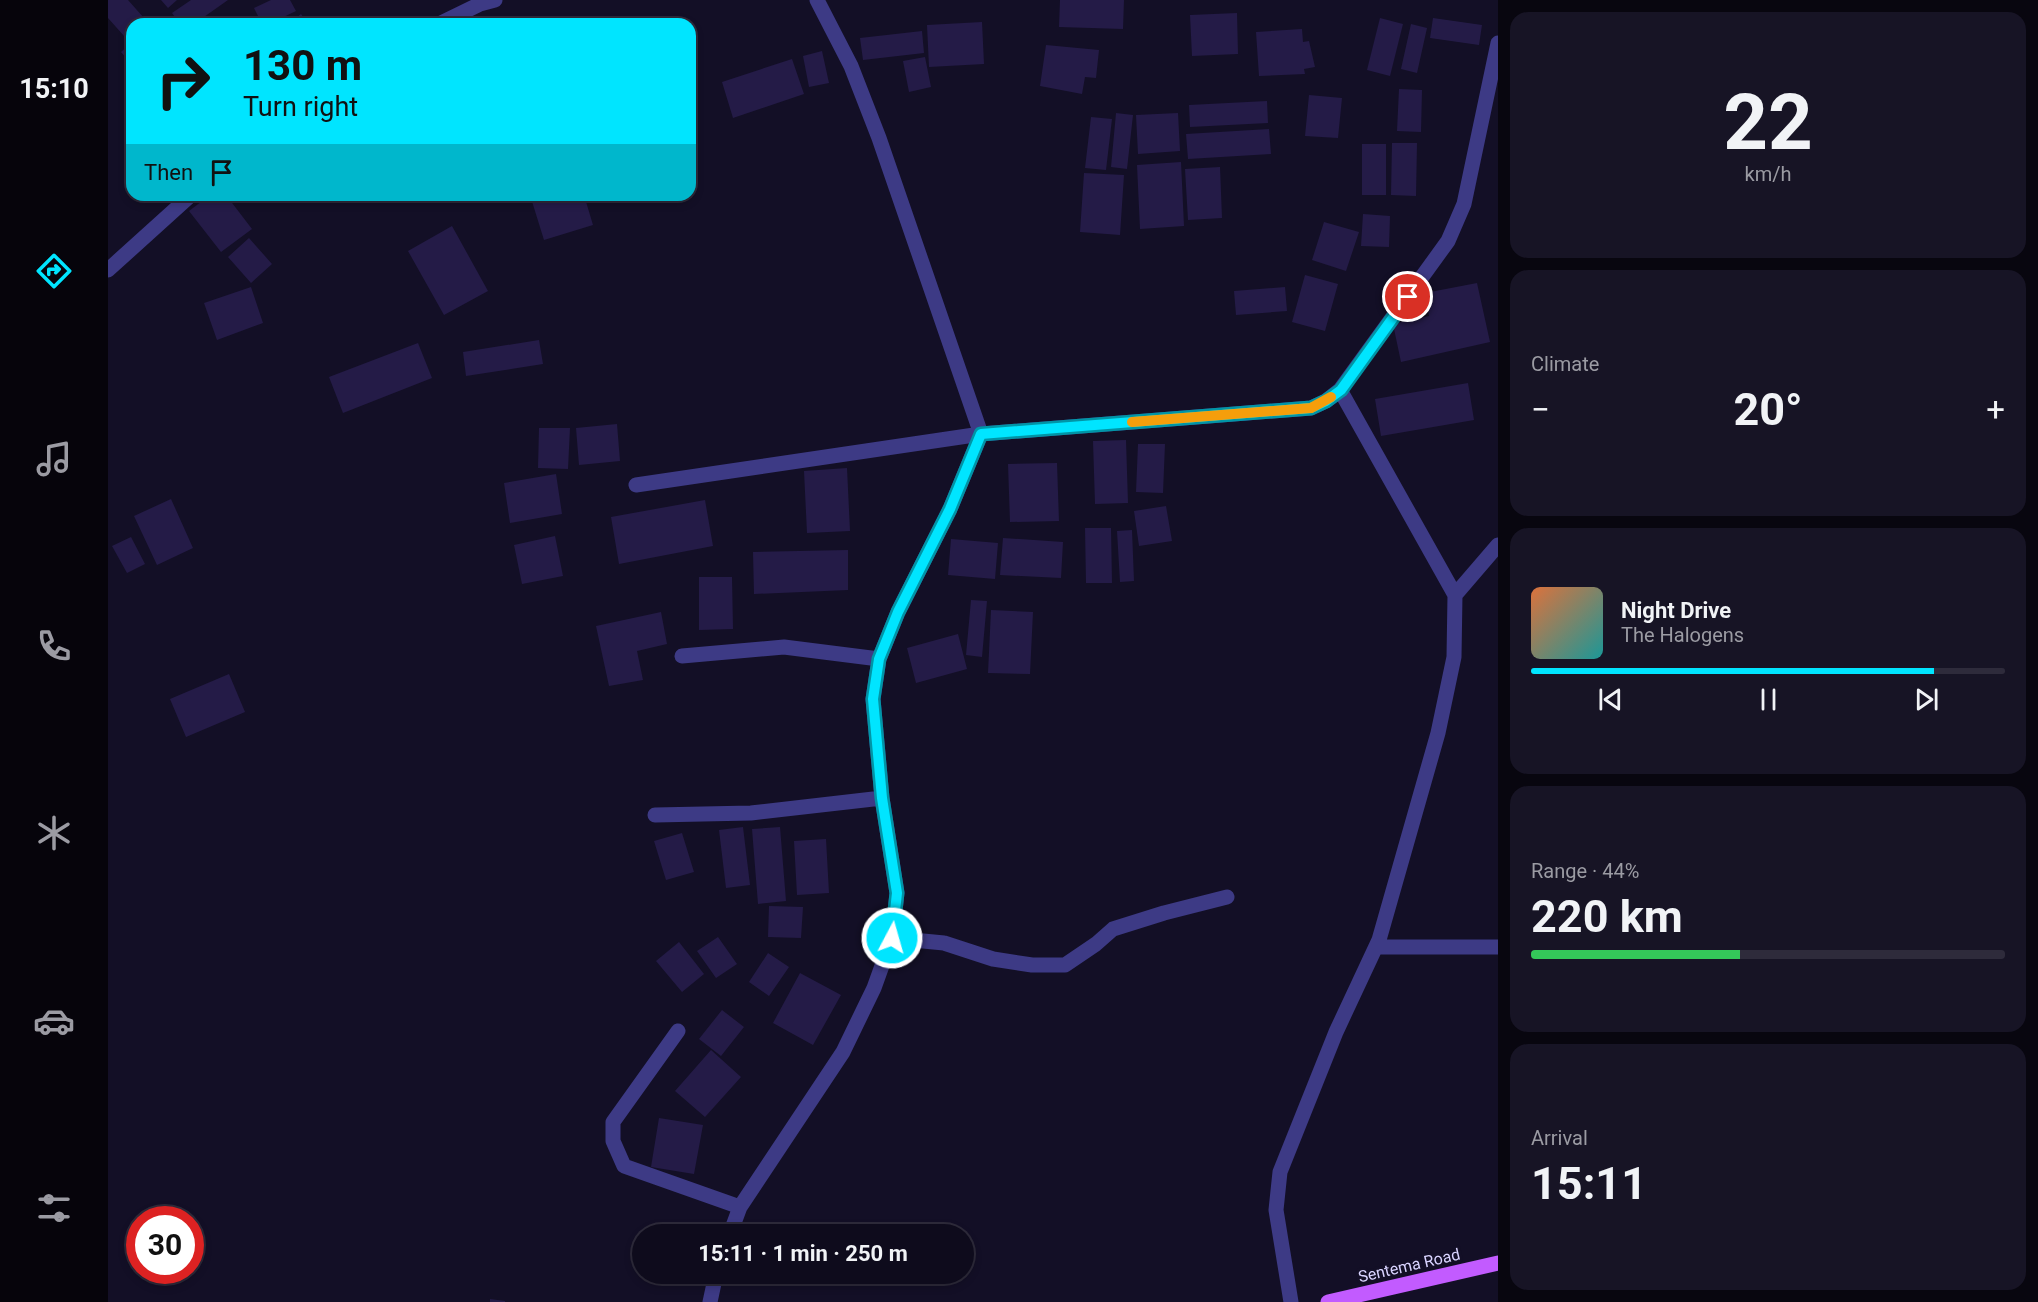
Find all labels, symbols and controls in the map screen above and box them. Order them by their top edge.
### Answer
text: 130 m [243,41,362,90]
icon: right [144,42,222,120]
text: 15:10 [19,73,89,105]
text: 22 [1723,77,1813,168]
text: Turn right [243,91,358,123]
icon: arrive [205,156,238,189]
text: Then [144,160,193,185]
text: km/h [1745,162,1791,186]
icon: directions [33,250,75,292]
pin [1382,271,1433,322]
icon: arrive [1391,280,1424,313]
text: Climate [1531,352,1599,376]
text: 20° [1733,383,1803,436]
text: − [1531,390,1550,429]
text: + [1986,390,2005,429]
icon: music [33,438,75,480]
text: Night Drive [1621,598,1731,623]
text: The Halogens [1621,623,1744,647]
icon: phone [33,625,75,667]
icon: previous [1594,683,1627,716]
icon: pause [1752,683,1785,716]
icon: next [1910,683,1943,716]
icon: climate [33,812,75,854]
text: Range · 44% [1531,859,1639,883]
text: 220 km [1531,890,1683,943]
position arrow [860,906,924,970]
icon: car [33,1000,75,1042]
text: Arrival [1531,1126,1588,1150]
text: 15:11 [1531,1157,1647,1210]
icon: filters [33,1187,75,1229]
speed limit sign: 30 [126,1206,204,1284]
text: 15:11 · 1 min · 250 m [698,1241,908,1266]
street label: Sentema Road [1356,1245,1462,1286]

